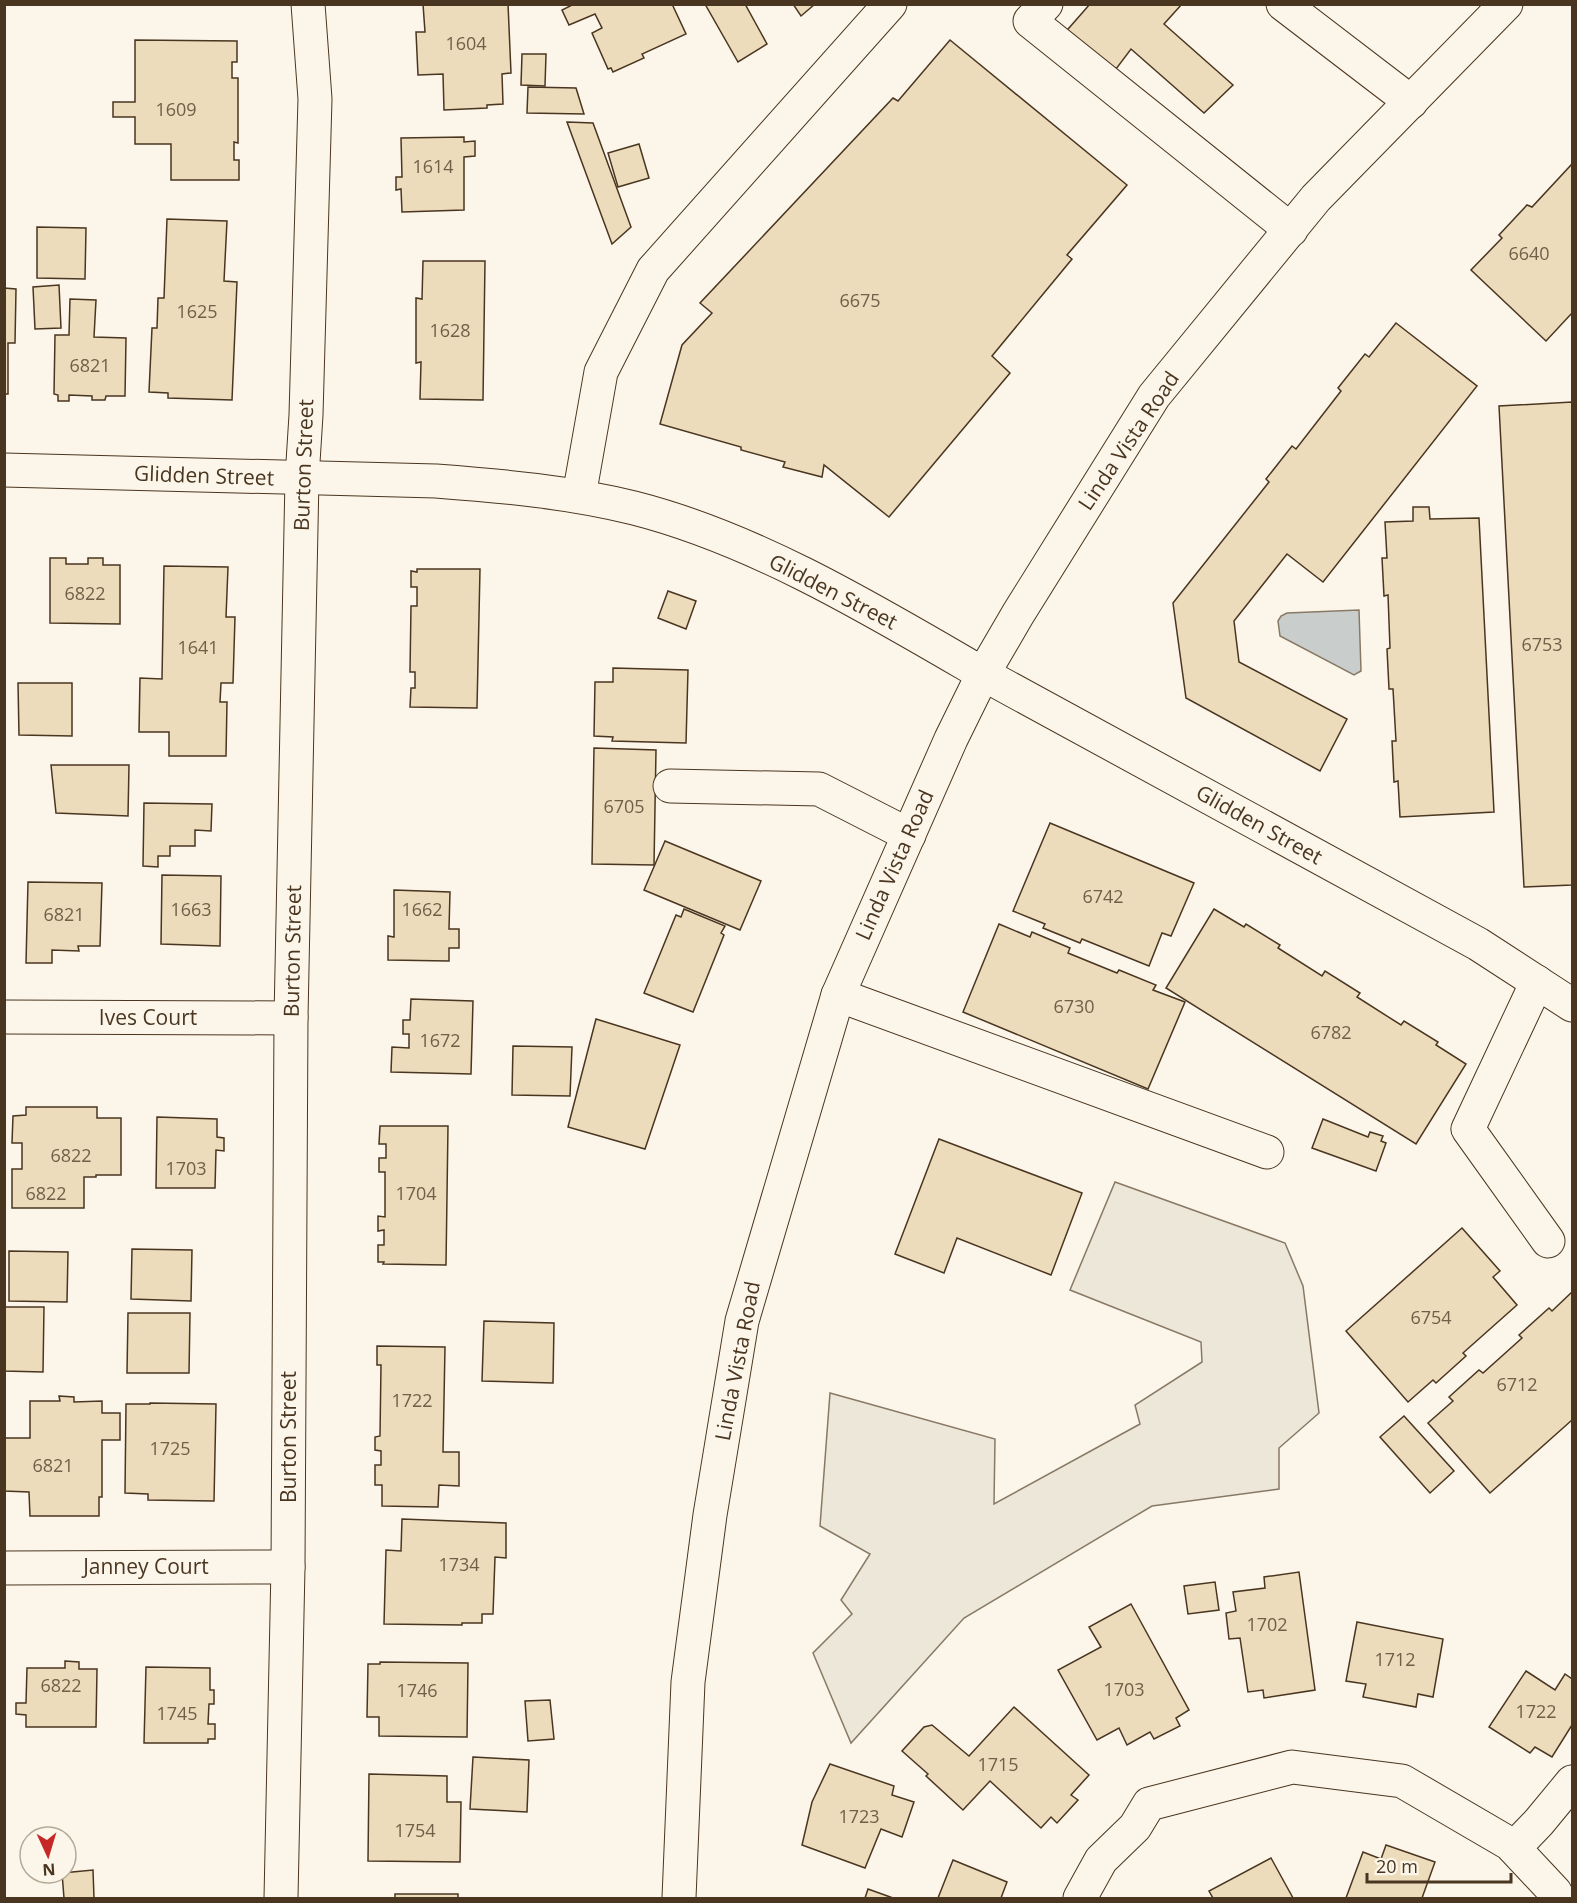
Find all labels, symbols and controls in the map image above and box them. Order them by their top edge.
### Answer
house number: 1604 [445,31,487,55]
house number: 1609 [155,97,197,121]
house number: 1614 [412,154,454,178]
house number: 6640 [1508,241,1550,265]
house number: 6675 [839,288,881,312]
house number: 1625 [176,299,218,323]
house number: 1628 [429,318,471,342]
house number: 6821 [69,353,111,377]
street label: Linda Vista Road [1071,366,1185,515]
street label: Burton Street [287,398,319,531]
street label: Glidden Street [133,459,275,491]
street label: Glidden Street [765,547,902,635]
house number: 6822 [64,581,106,605]
house number: 6753 [1521,632,1563,656]
house number: 1641 [177,635,219,659]
street label: Glidden Street [1191,778,1328,870]
street label: Linda Vista Road [848,785,940,944]
house number: 6705 [603,794,645,818]
house number: 6742 [1082,884,1124,908]
street label: Burton Street [277,885,307,1017]
house number: 1663 [170,897,212,921]
house number: 1662 [401,897,443,921]
house number: 6821 [43,902,85,926]
house number: 6730 [1053,994,1095,1018]
street label: Ives Court [99,1003,197,1031]
house number: 6782 [1310,1020,1352,1044]
house number: 1672 [419,1028,461,1052]
house number: 6822 [50,1143,92,1167]
house number: 1703 [165,1156,207,1180]
house number: 6822 [25,1181,67,1205]
house number: 1704 [395,1181,437,1205]
street label: Linda Vista Road [708,1279,766,1443]
house number: 6754 [1410,1305,1452,1329]
street label: Burton Street [274,1371,302,1503]
house number: 6712 [1496,1372,1538,1396]
house number: 1722 [391,1388,433,1412]
house number: 1725 [149,1436,191,1460]
house number: 6821 [32,1453,74,1477]
street label: Janney Court [81,1552,209,1580]
house number: 1734 [438,1552,480,1576]
house number: 1702 [1246,1612,1288,1636]
house number: 1712 [1374,1647,1416,1671]
house number: 6822 [40,1673,82,1697]
house number: 1703 [1103,1677,1145,1701]
house number: 1746 [396,1678,438,1702]
house number: 1722 [1515,1699,1557,1723]
house number: 1745 [156,1701,198,1725]
house number: 1715 [977,1752,1019,1776]
house number: 1723 [838,1804,880,1828]
house number: 1754 [394,1818,436,1842]
north arrow [18,1825,78,1885]
scale bar [1367,1846,1511,1884]
text: 20 m [1376,1854,1418,1878]
text: N [42,1859,56,1881]

